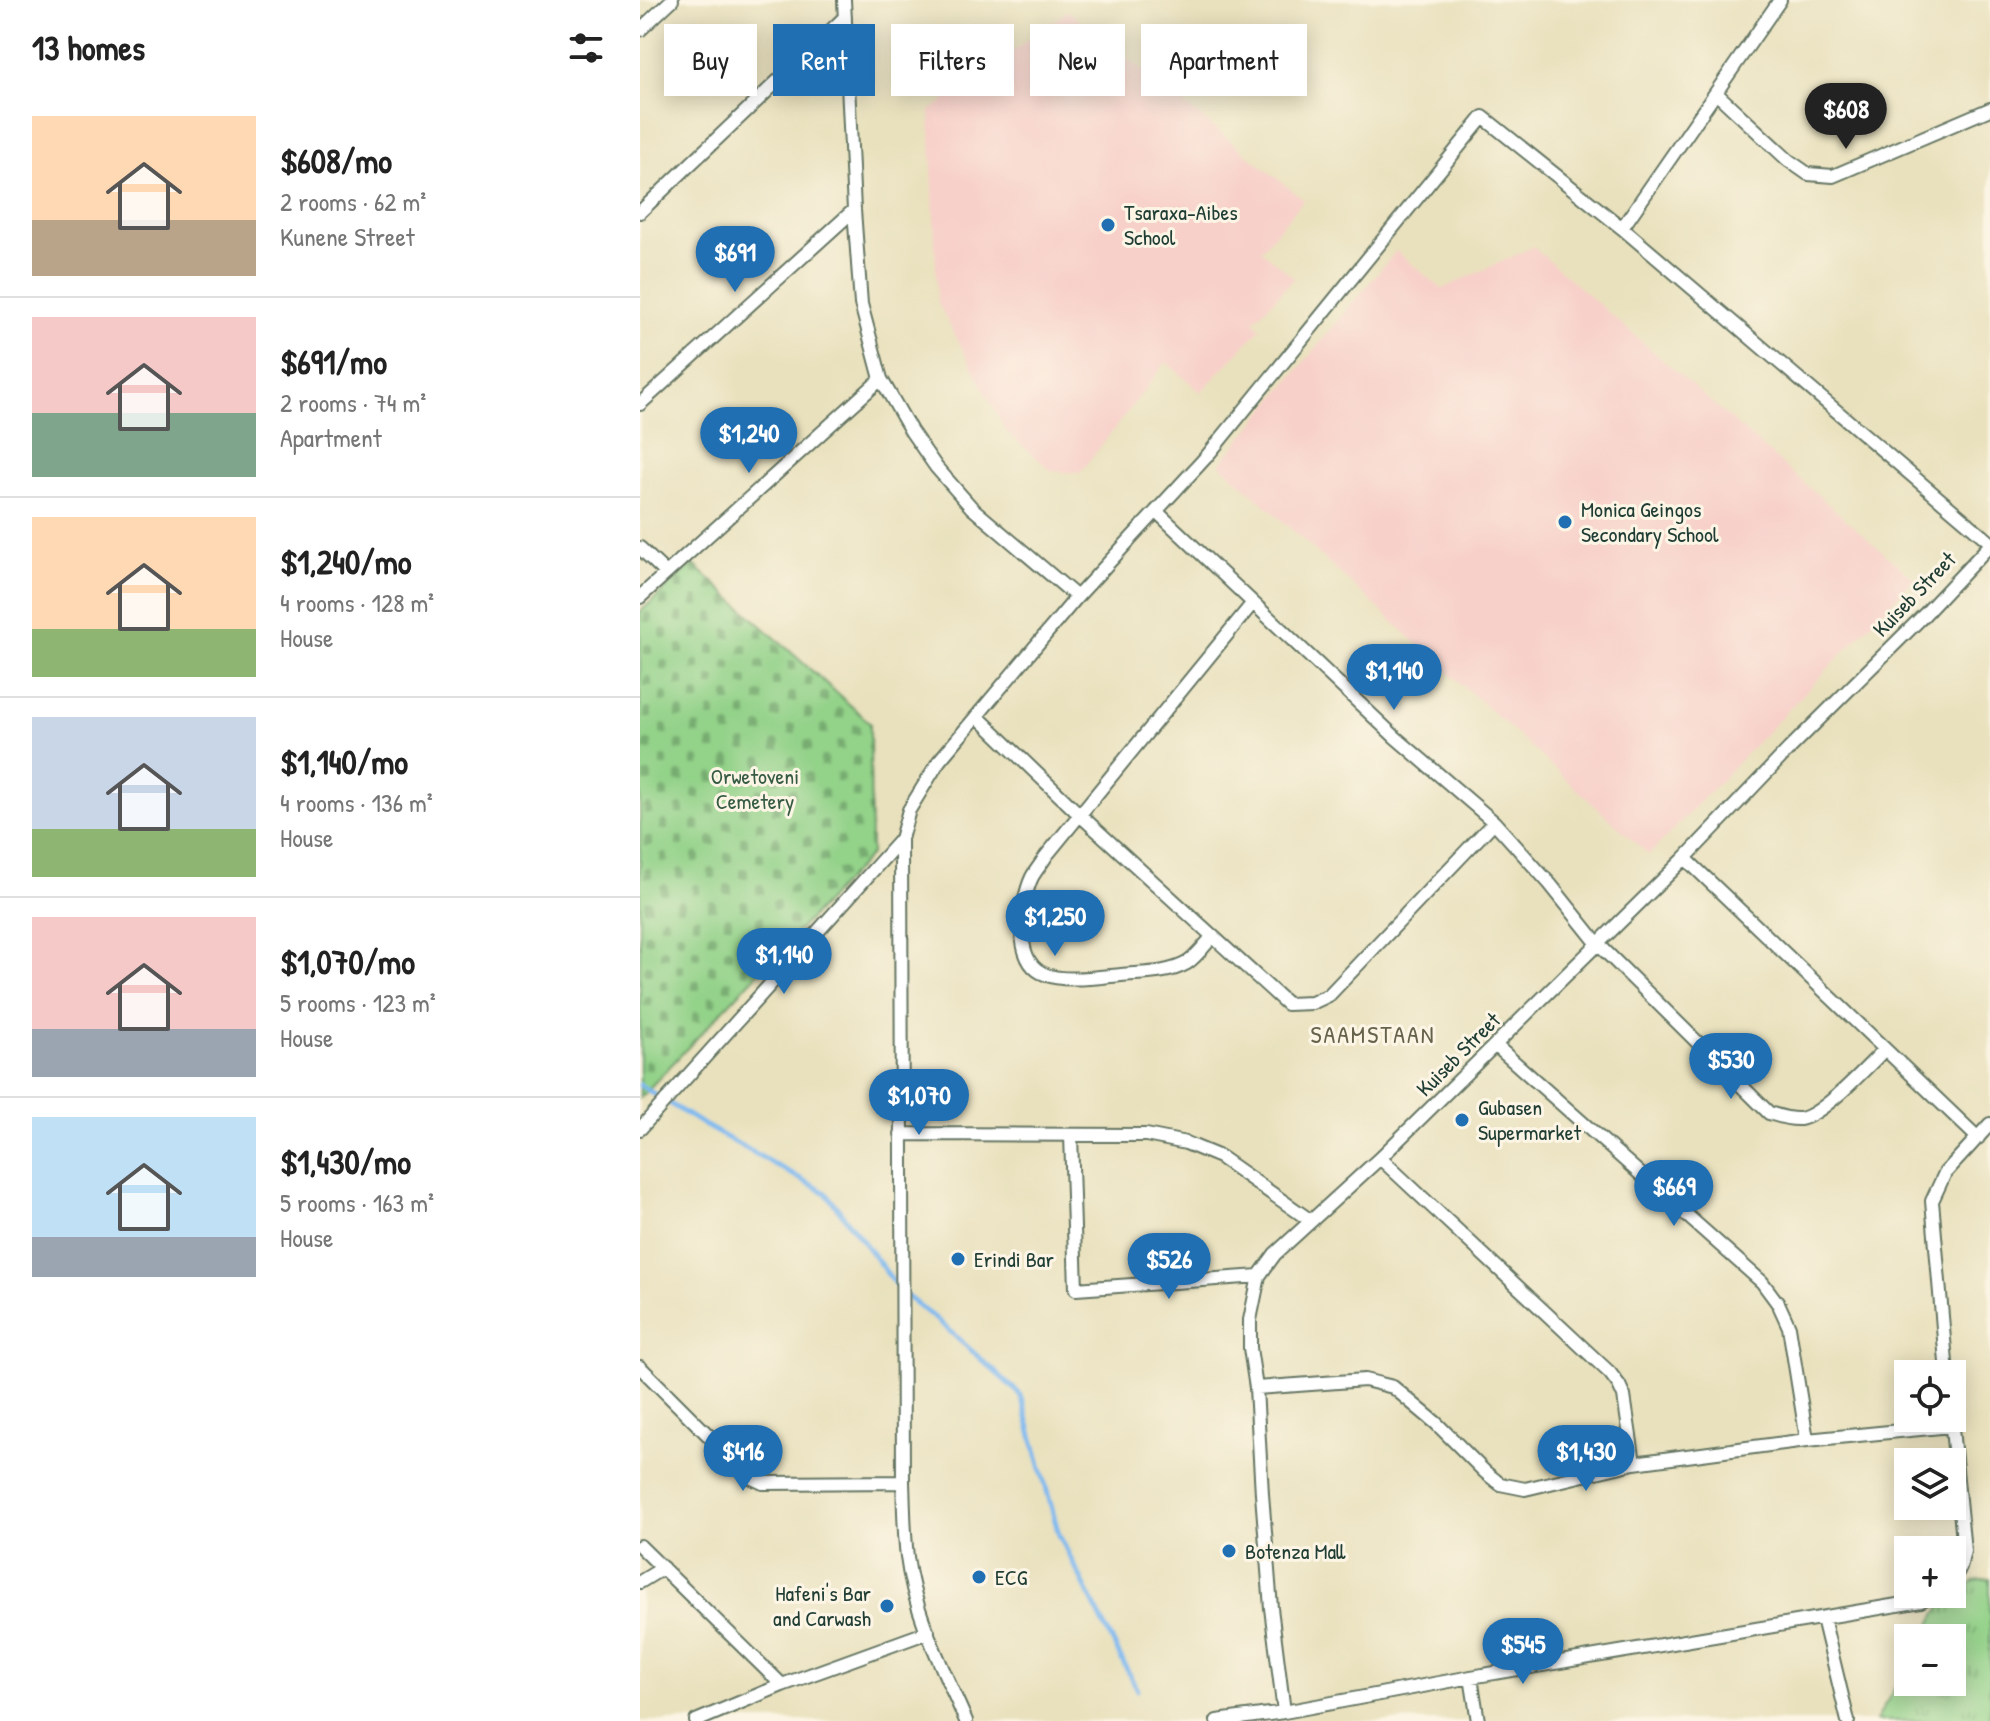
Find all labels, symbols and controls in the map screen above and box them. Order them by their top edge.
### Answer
chip: Buy [664,24,757,96]
chip: Rent [773,24,875,96]
chip: Filters [891,24,1014,96]
chip: New [1030,24,1125,96]
chip: Apartment [1141,24,1307,96]
text: 13 homes [32,25,145,71]
icon: filters [564,26,608,70]
pin: $608 [1799,83,1893,151]
text: $608 [1823,91,1869,126]
text: $608/mo [280,138,392,184]
icon: home [96,148,192,244]
text: 2 rooms · 62 m² [280,184,426,219]
place label: Tsaraxa-Aibes School [1124,197,1238,252]
marker: Tsaraxa-Aibes School [1099,216,1117,234]
text: Kunene Street [280,219,415,254]
pin: $691 [688,226,782,294]
text: $691 [714,234,756,269]
text: $691/mo [280,339,387,385]
icon: home [96,349,192,445]
text: 2 rooms · 74 m² [280,385,426,420]
pin: $1,240 [684,407,814,475]
text: $1,240 [718,415,780,450]
text: Apartment [280,420,382,455]
place label: Monica Geingos Secondary School [1581,494,1719,549]
marker: Monica Geingos Secondary School [1556,513,1574,531]
text: $1,240/mo [280,539,412,585]
street label: Kuiseb Street [1866,545,1963,643]
icon: home [96,549,192,645]
text: 4 rooms · 128 m² [280,585,434,620]
text: House [280,620,333,655]
pin: $1,140 [1329,644,1459,712]
text: $1,140 [1365,652,1423,687]
text: $1,140/mo [280,739,408,785]
icon: home [96,749,192,845]
park label: Orwetoveni Cemetery [711,761,799,816]
text: 4 rooms · 136 m² [280,785,433,820]
text: House [280,820,333,855]
pin: $1,250 [990,890,1120,958]
text: $1,250 [1024,898,1086,933]
pin: $1,140 [719,928,849,996]
text: $1,140 [755,936,813,971]
text: $1,070/mo [280,939,415,985]
icon: home [96,949,192,1045]
text: 5 rooms · 123 m² [280,985,436,1020]
street label: Kuiseb Street [1409,1005,1507,1103]
district label: SAAMSTAAN [1310,1018,1436,1050]
text: House [280,1020,333,1055]
pin: $530 [1684,1033,1778,1101]
text: $530 [1707,1041,1755,1076]
pin: $1,070 [854,1069,984,1137]
text: $1,070 [887,1077,951,1112]
place label: Gubasen Supermarket [1478,1092,1581,1147]
marker: Gubasen Supermarket [1453,1111,1471,1129]
text: $1,430/mo [280,1139,411,1185]
icon: home [96,1149,192,1245]
pin: $669 [1627,1160,1721,1228]
text: $669 [1652,1168,1696,1203]
text: 5 rooms · 163 m² [280,1185,434,1220]
text: House [280,1220,333,1255]
pin: $526 [1122,1233,1216,1301]
text: $526 [1146,1241,1192,1276]
place label: Erindi Bar [974,1244,1054,1274]
marker: Erindi Bar [949,1250,967,1268]
map controls [1894,1360,1966,1696]
button: locate [1894,1360,1966,1432]
pin: $416 [696,1425,790,1493]
pin: $1,430 [1521,1425,1651,1493]
text: $416 [722,1433,764,1468]
text: $1,430 [1556,1433,1616,1468]
button: layers [1894,1448,1966,1520]
place label: Botenza Mall [1245,1536,1346,1566]
button: + [1894,1536,1966,1608]
marker: Botenza Mall [1220,1542,1238,1560]
place label: ECG [995,1562,1028,1592]
marker: ECG [970,1568,988,1586]
place label: Hafeni's Bar and Carwash [773,1578,872,1633]
marker: Hafeni's Bar and Carwash [878,1597,896,1615]
pin: $545 [1476,1618,1570,1686]
button: − [1894,1624,1966,1696]
text: $545 [1501,1626,1545,1661]

